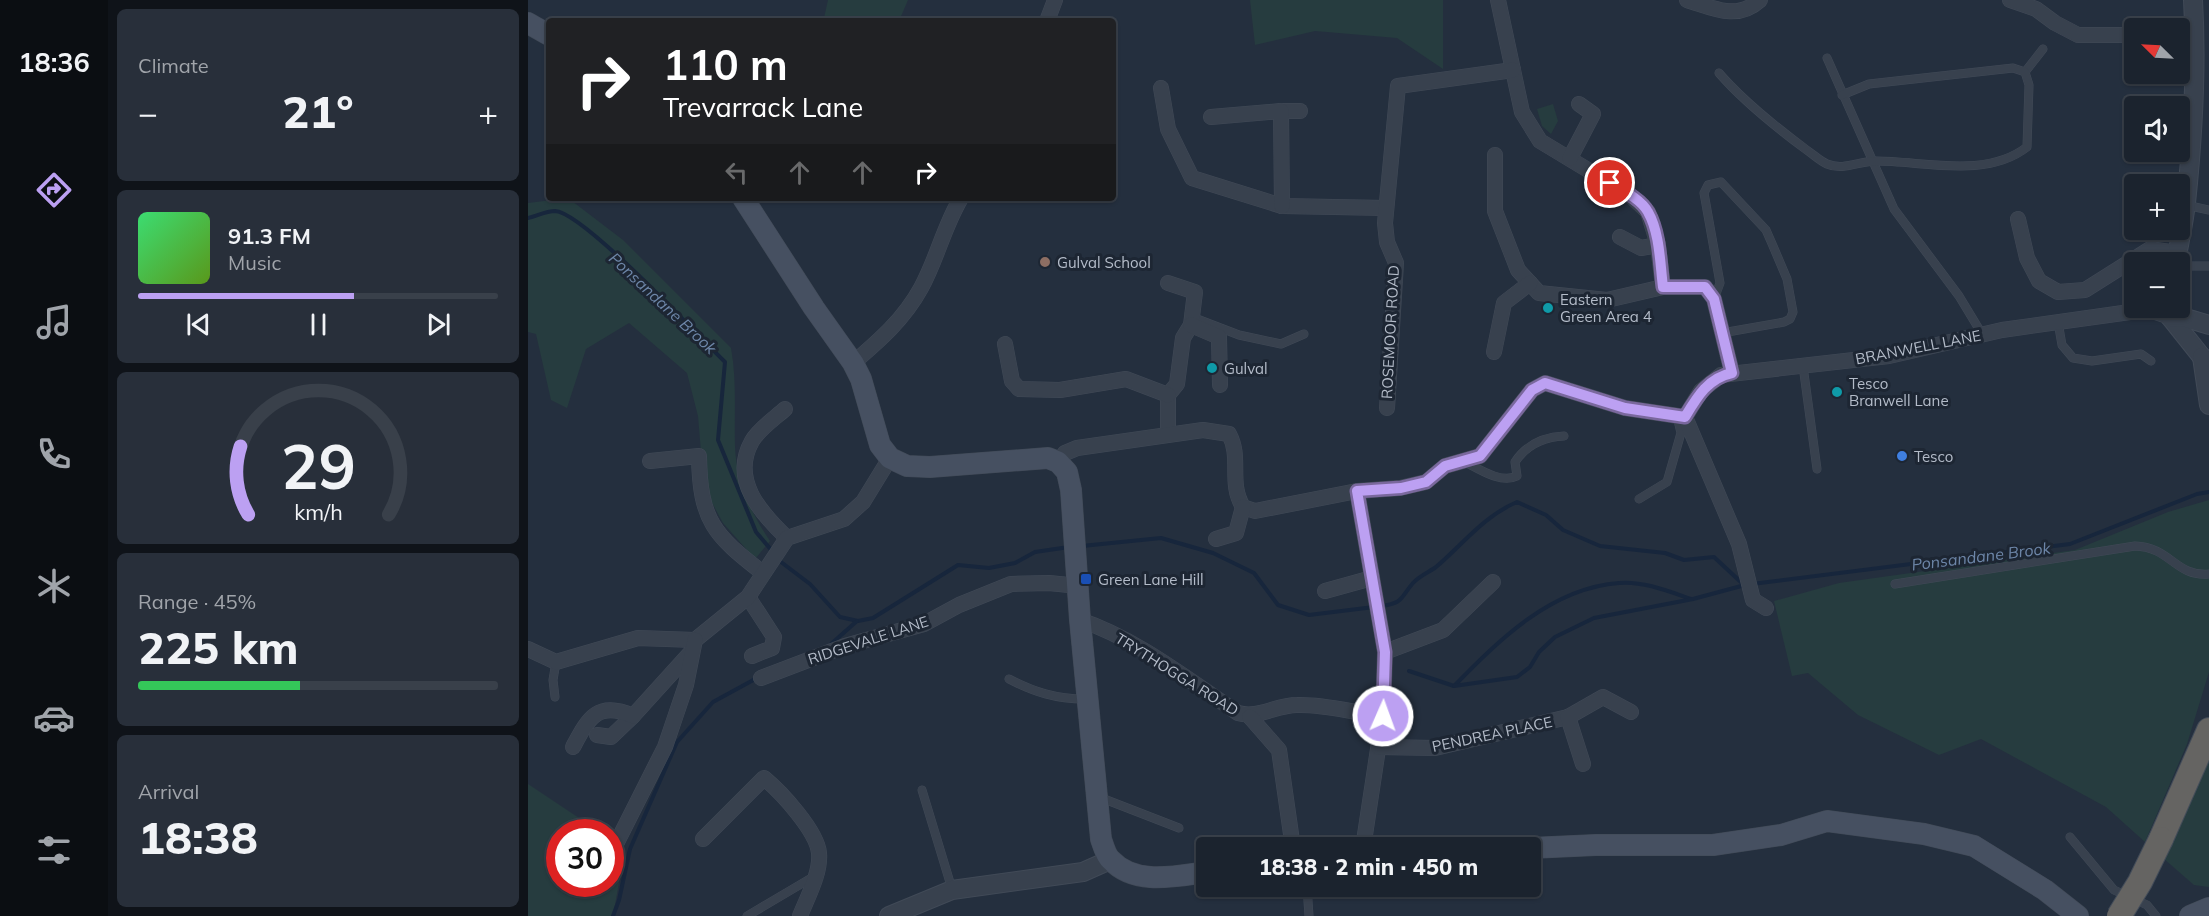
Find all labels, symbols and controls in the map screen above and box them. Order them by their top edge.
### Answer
north arrow [2124,18,2190,84]
map controls [2124,18,2190,318]
text: 110 m [663,38,788,91]
icon: right [564,42,642,120]
text: 18:36 [18,45,90,79]
text: Climate [138,53,209,78]
text: 21° [282,83,354,139]
text: Trevarrack Lane [663,90,863,124]
text: − [138,92,158,133]
text: + [478,92,498,133]
button: sound [2124,96,2190,162]
icon: left [720,156,753,189]
icon: ahead [783,156,816,189]
icon: ahead [846,156,879,189]
icon: right [909,156,942,189]
pin [1584,157,1635,208]
icon: arrive [1593,166,1626,199]
icon: directions [33,169,75,211]
button: + [2124,174,2190,240]
text: 91.3 FM [228,222,311,250]
water label: Ponsandane Brook [605,248,722,359]
text: Music [228,250,281,275]
button: − [2124,252,2190,318]
place label: Gulval School [1057,253,1151,272]
marker: Gulval School [1038,255,1052,269]
street label: ROSEMOOR ROAD [1377,264,1403,400]
place label: Eastern Green Area 4 [1560,290,1652,326]
icon: music [33,301,75,343]
marker: Eastern Green Area 4 [1541,301,1555,315]
icon: previous [182,308,215,341]
icon: pause [302,308,335,341]
icon: next [422,308,455,341]
street label: BRANWELL LANE [1854,325,1982,368]
place label: Gulval [1224,359,1268,378]
marker: Gulval [1205,361,1219,375]
place label: Tesco Branwell Lane [1849,374,1949,410]
marker: Tesco Branwell Lane [1830,385,1844,399]
text: 29 [281,426,355,505]
icon: phone [33,433,75,475]
place label: Tesco [1914,447,1953,466]
marker: Tesco [1895,449,1909,463]
text: km/h [294,498,342,525]
water label: Ponsandane Brook [1910,537,2052,574]
icon: climate [33,565,75,607]
place label: Green Lane Hill [1098,570,1204,589]
marker: Green Lane Hill [1079,572,1093,586]
text: Range · 45% [138,589,256,614]
street label: RIDGEVALE LANE [805,611,931,668]
text: 225 km [138,619,299,675]
street label: TRYTHOGGA ROAD [1112,628,1242,720]
position arrow [1351,684,1415,748]
icon: car [33,697,75,739]
street label: PENDREA PLACE [1430,712,1554,756]
text: Arrival [138,779,199,804]
text: 18:38 [138,809,258,865]
speed limit sign: 30 [546,819,624,897]
icon: filters [33,829,75,871]
text: 18:38 · 2 min · 450 m [1259,853,1478,881]

